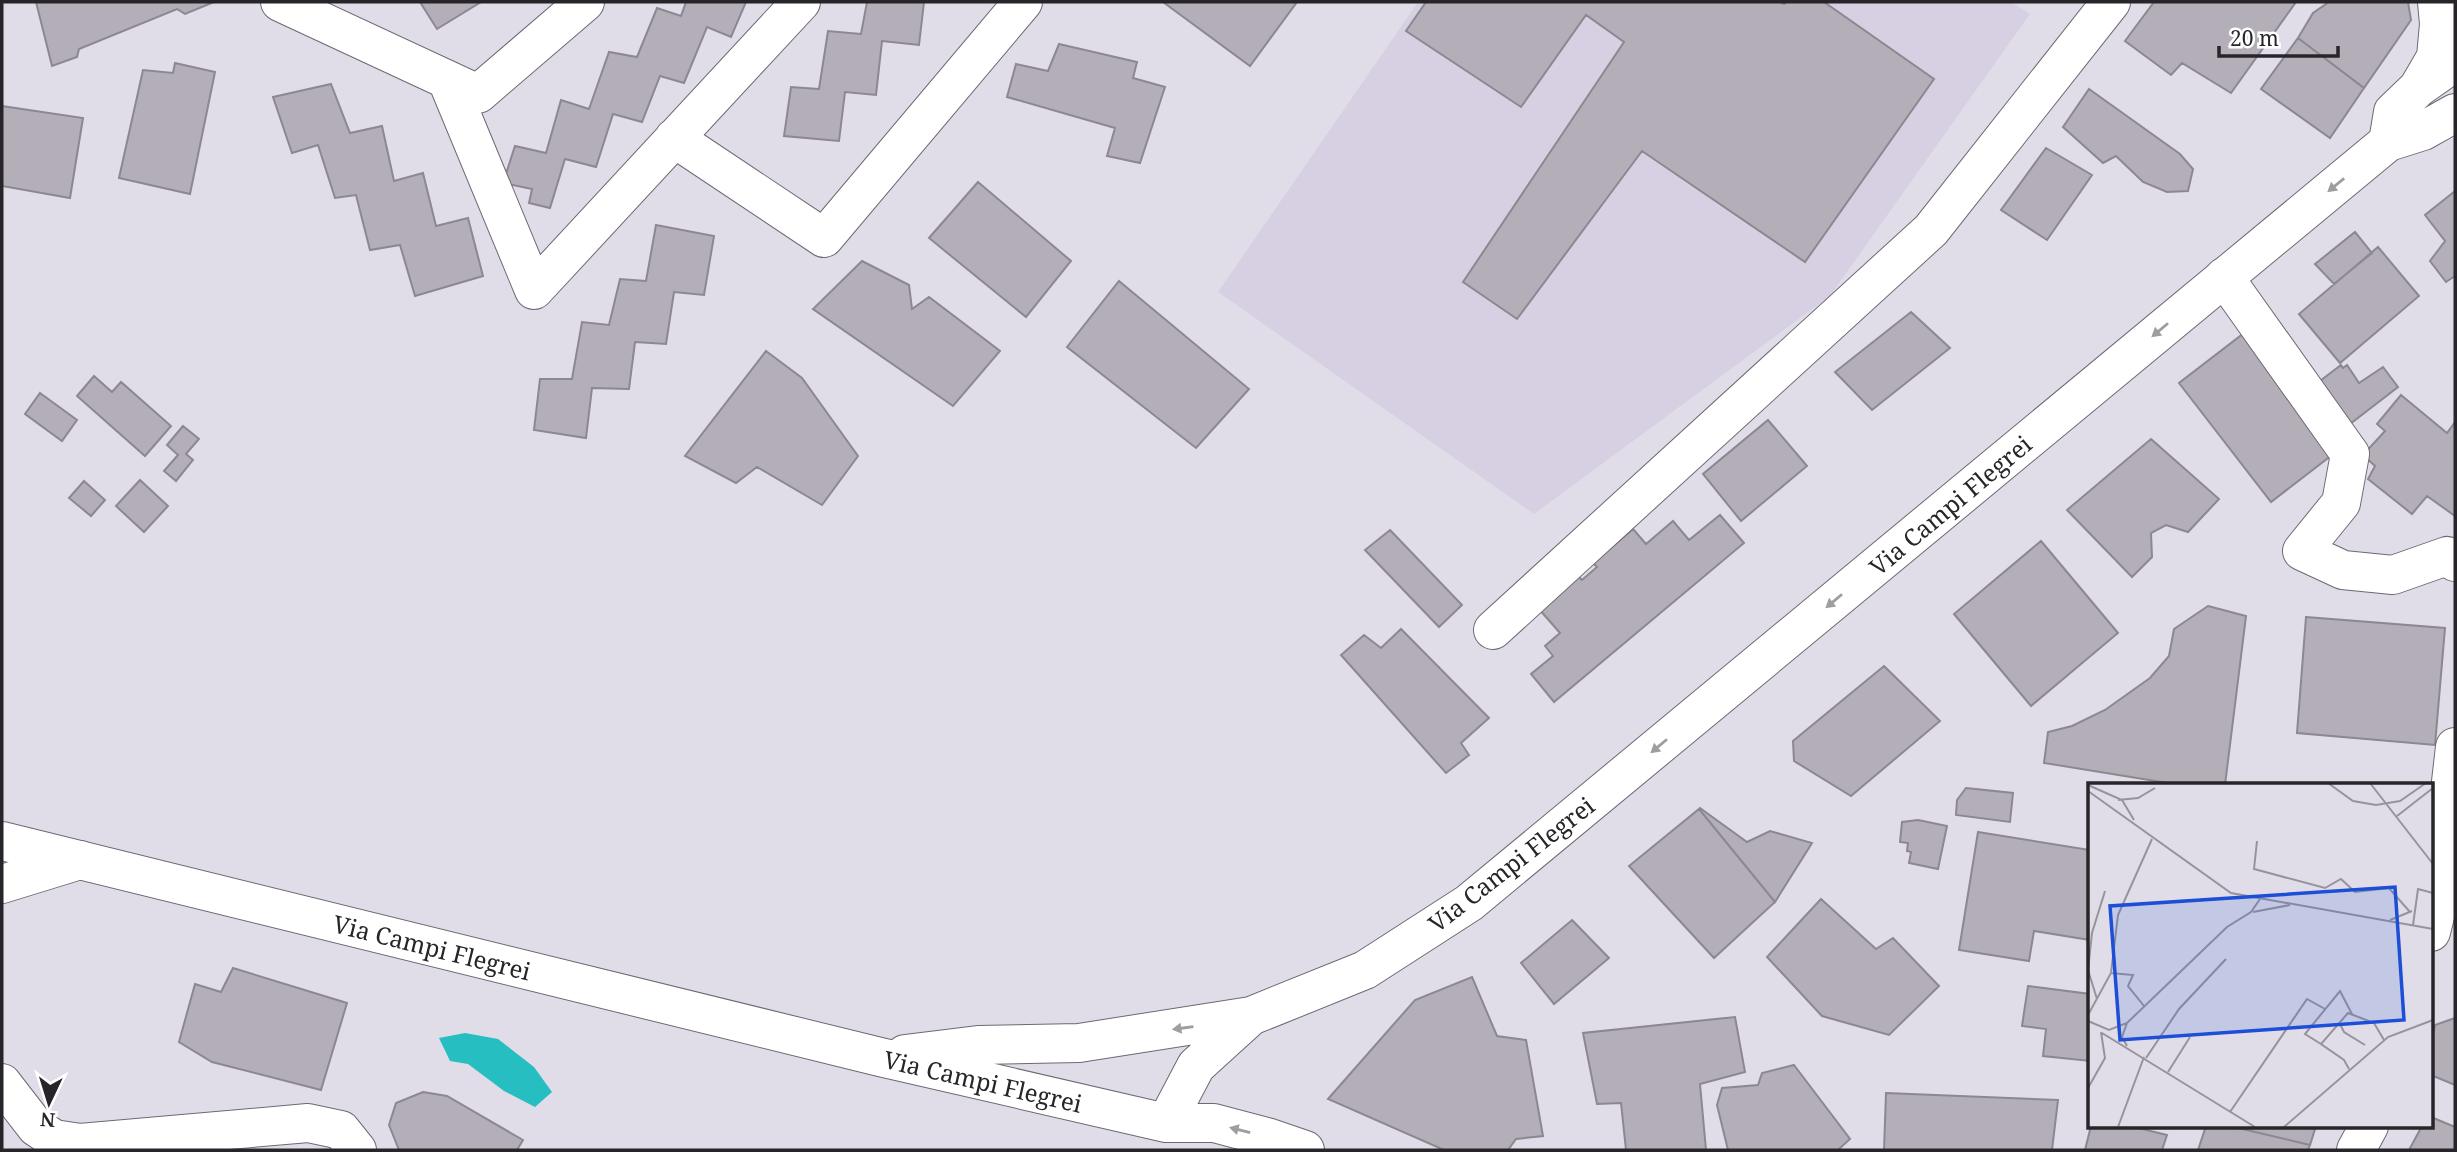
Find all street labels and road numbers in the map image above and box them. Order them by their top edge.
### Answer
street label: Via Campi Flegrei [1862,427,2038,583]
street label: Via Campi Flegrei [1421,789,1601,939]
street label: Via Campi Flegrei [330,907,534,988]
street label: Via Campi Flegrei [881,1042,1086,1120]

